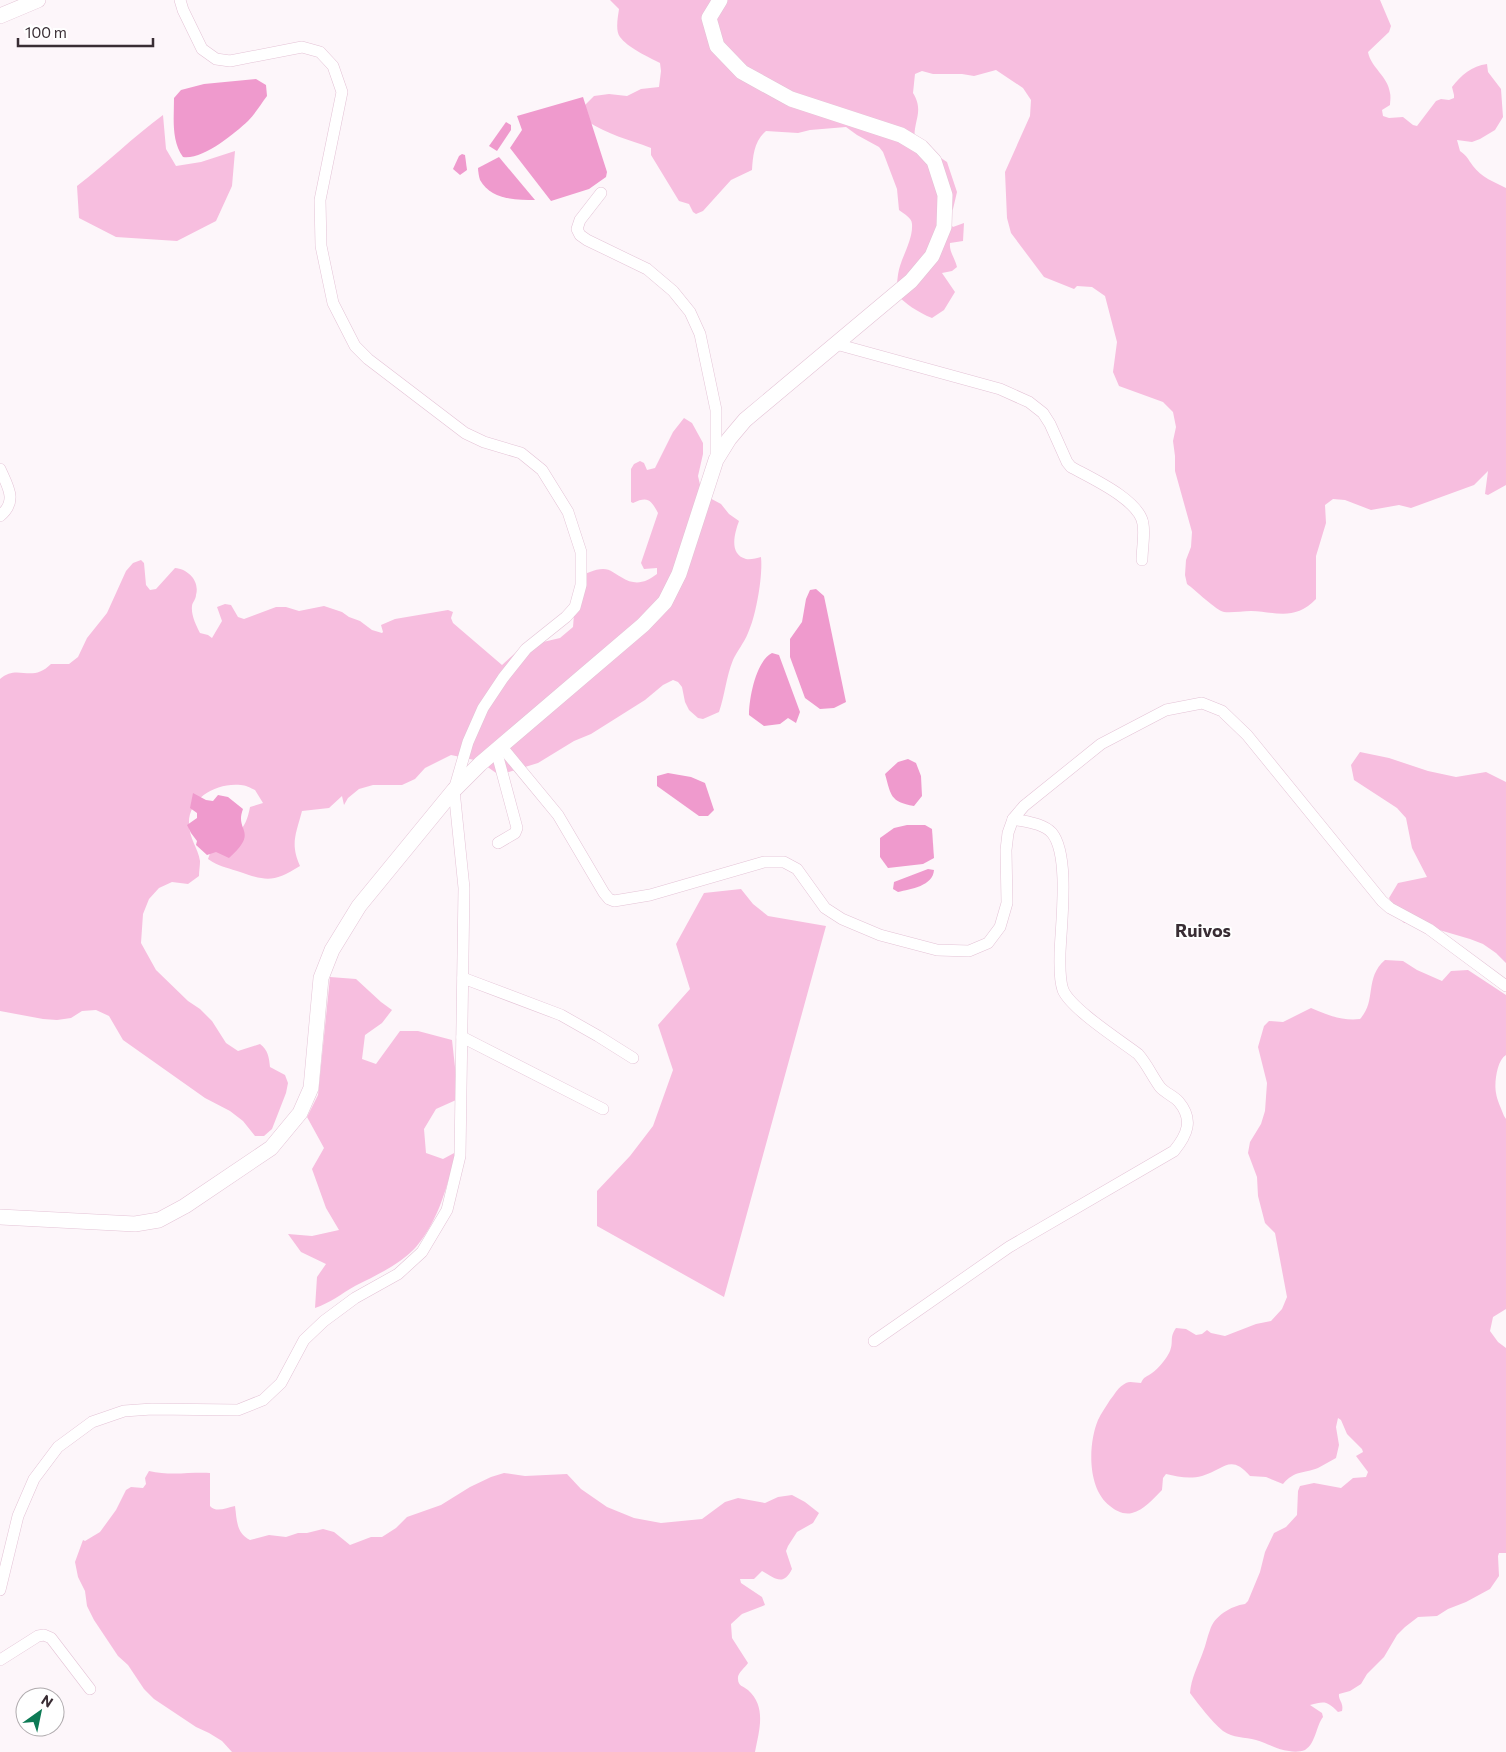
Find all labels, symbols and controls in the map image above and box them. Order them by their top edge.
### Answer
scale bar [18,15,152,47]
text: 100 m [25,23,67,41]
district label: Ruivos [1175,919,1231,941]
north arrow [15,1687,65,1737]
text: N [38,1691,56,1711]

